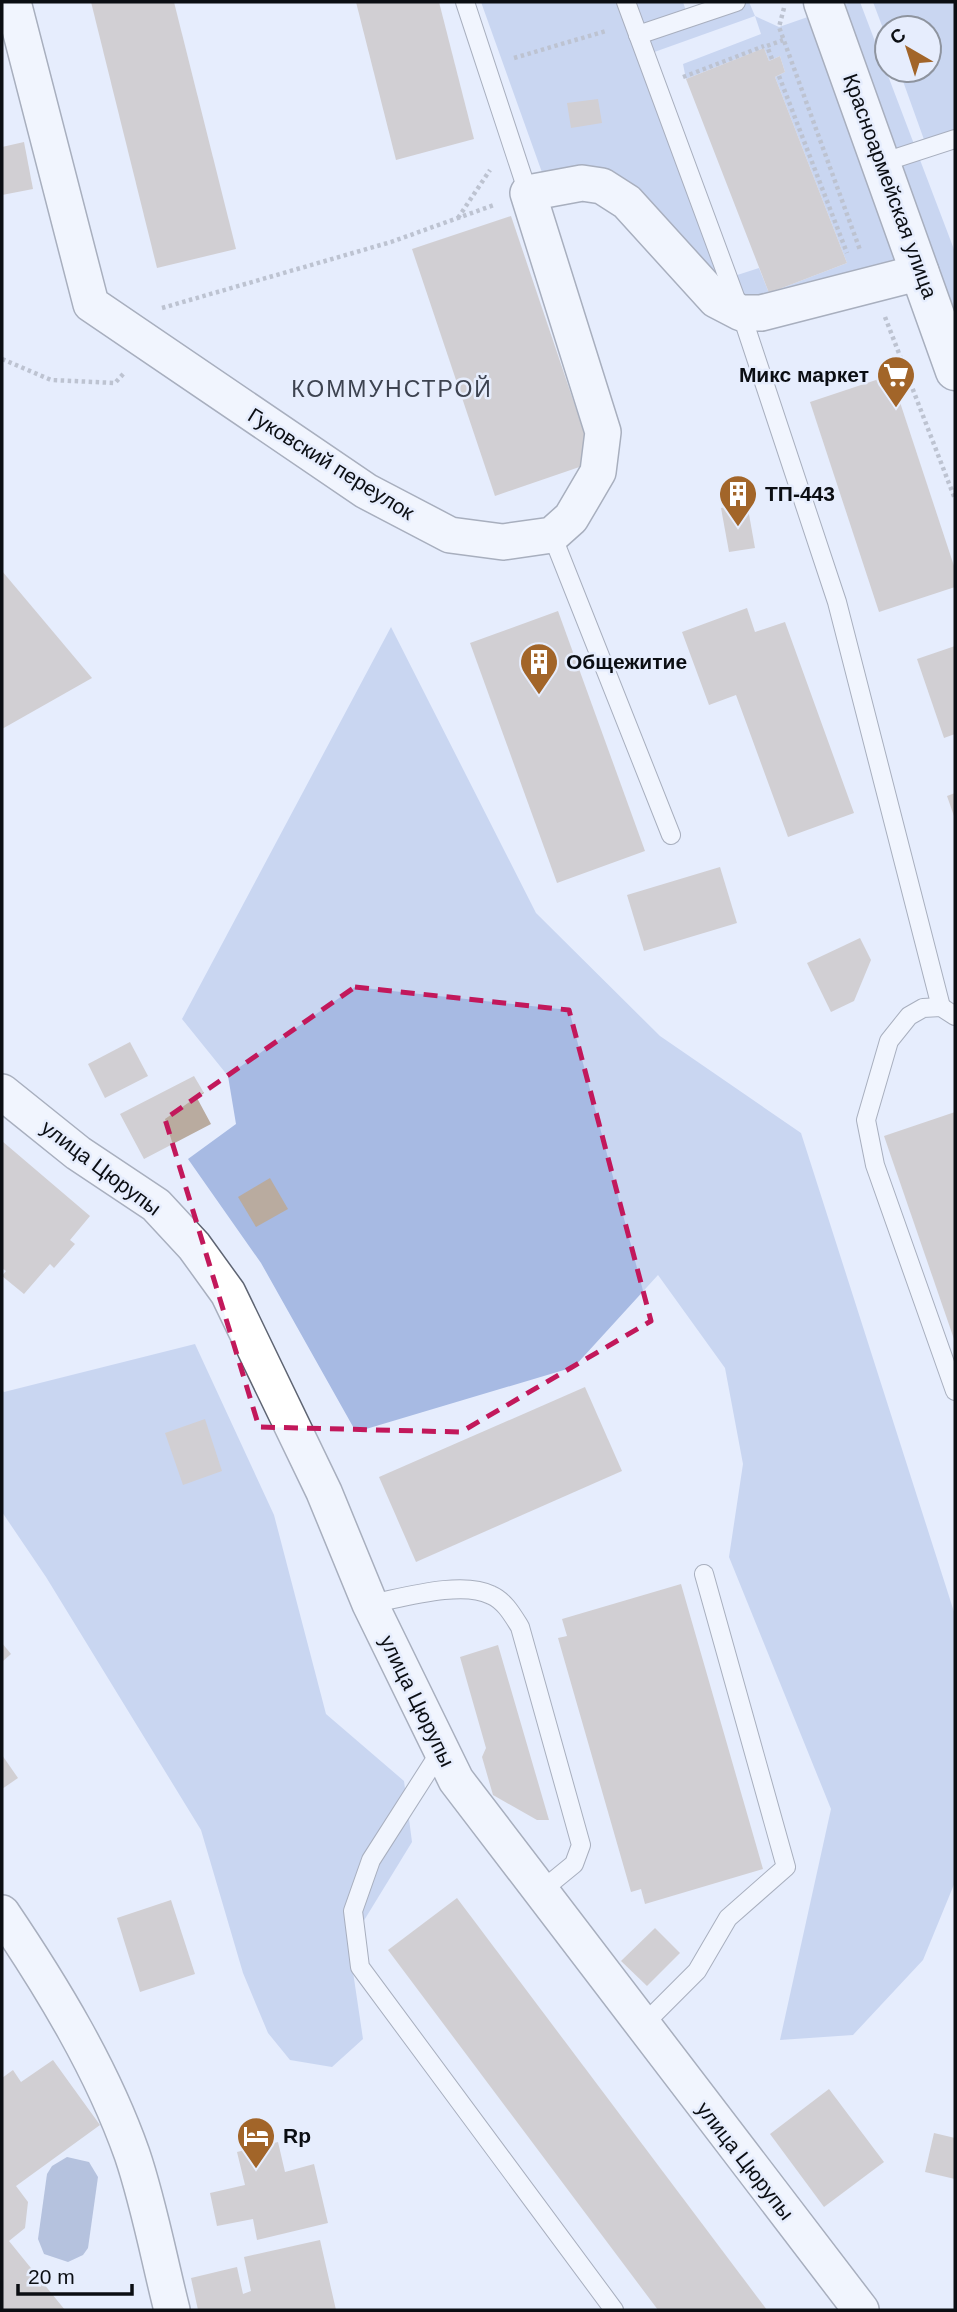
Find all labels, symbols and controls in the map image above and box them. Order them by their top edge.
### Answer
north arrow [873,14,943,84]
text: С [886,24,910,49]
street label: Красноармейская улица [839,70,942,302]
supermarket icon: Микс маркет [875,354,917,409]
place label: Микс маркет [739,363,869,386]
district label: КОММУНСТРОЙ [291,375,493,402]
street label: Гуковский переулок [244,403,419,524]
building icon: ТП-443 [717,473,759,528]
place label: ТП-443 [765,482,835,505]
building icon: Общежитие [518,641,560,696]
place label: Общежитие [566,650,687,673]
street label: улица Цюрупы [37,1115,165,1220]
street label: улица Цюрупы [376,1631,459,1770]
street label: улица Цюрупы [692,2097,799,2224]
hotel icon: Rp [235,2115,277,2170]
place label: Rp [283,2124,311,2147]
scale bar [18,2252,131,2296]
text: 20 m [28,2265,75,2288]

